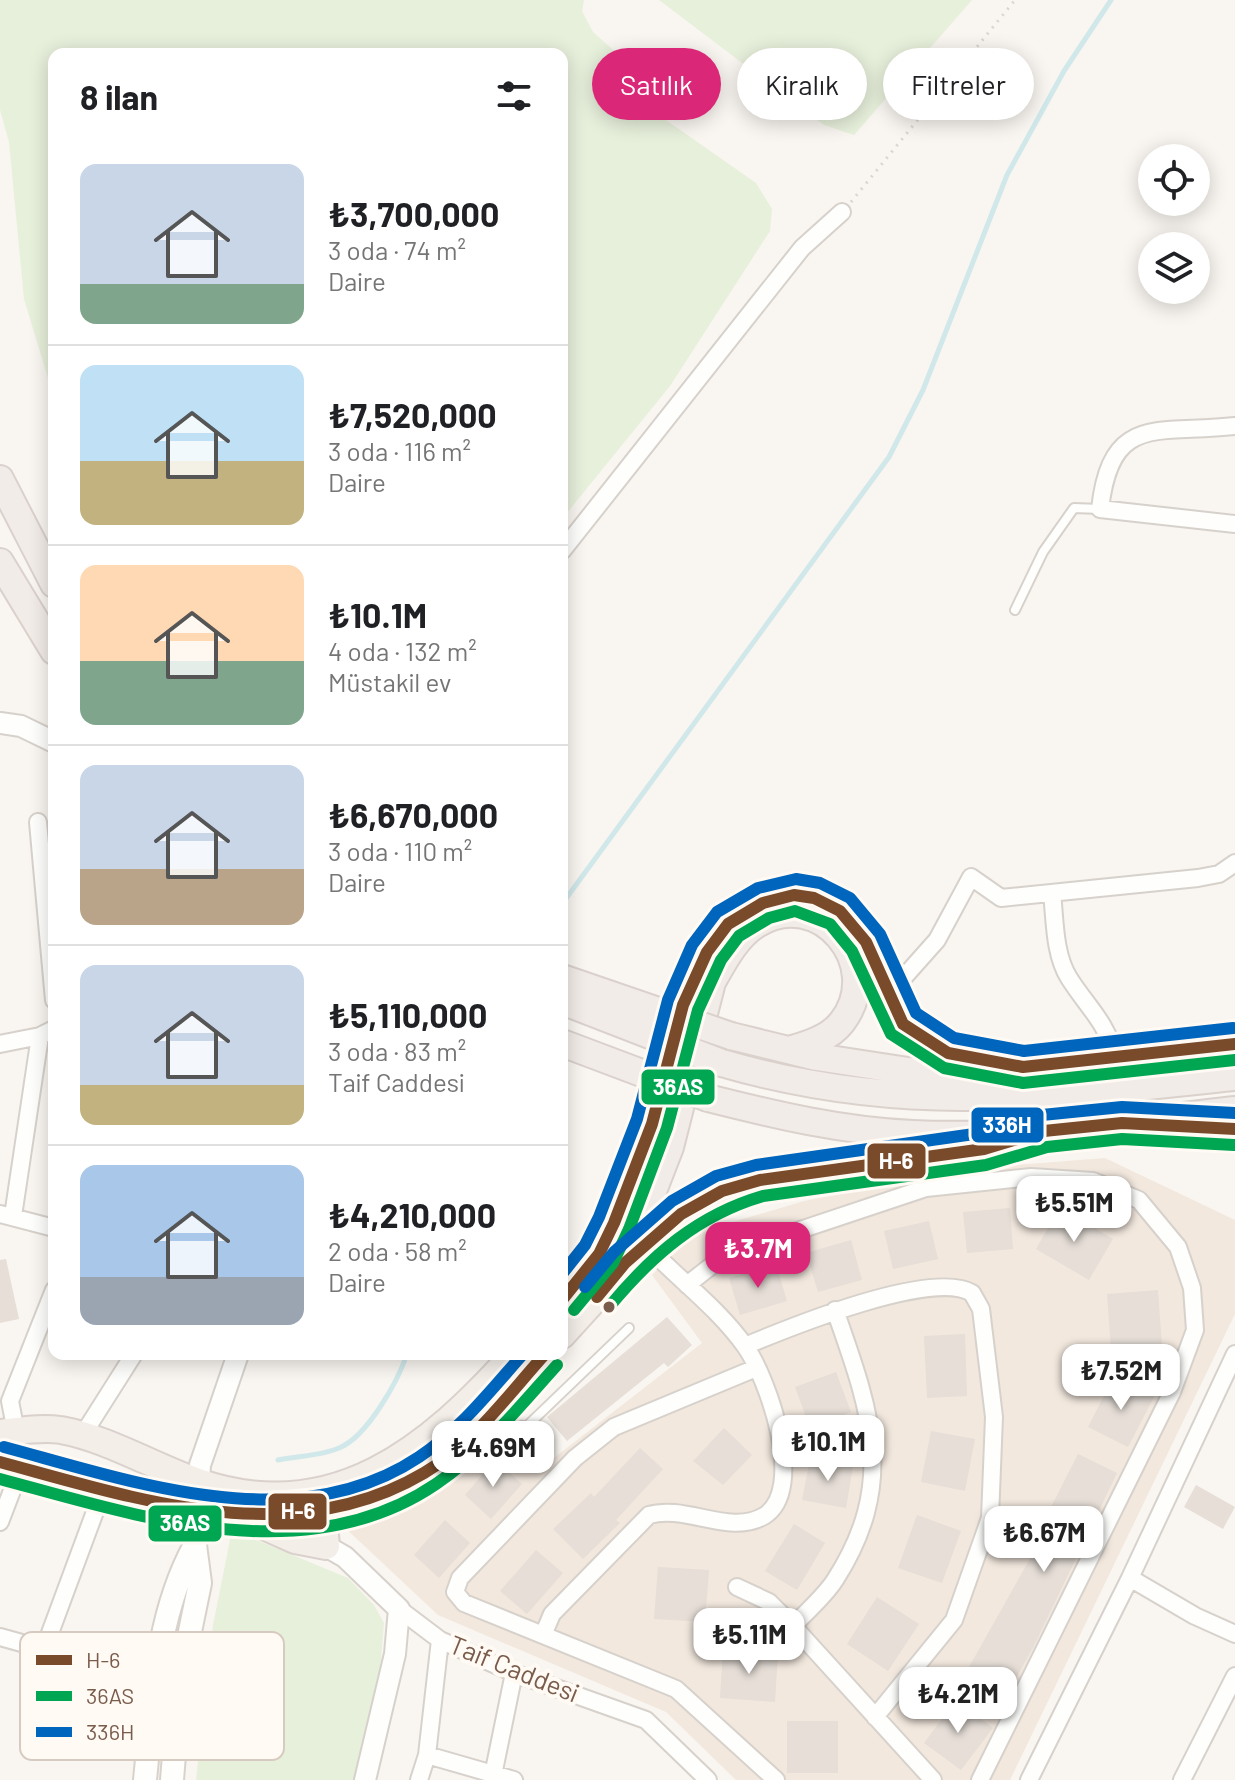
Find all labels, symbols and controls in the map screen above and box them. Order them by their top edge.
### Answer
chip: Satılık [592,48,721,120]
chip: Kiralık [737,48,867,120]
chip: Filtreler [883,48,1034,120]
icon: filters [492,74,536,118]
text: 8 ilan [80,76,158,117]
map controls [1138,144,1210,304]
button: locate [1138,144,1210,216]
text: ₺3,700,000 [328,193,499,234]
icon: home [144,196,240,292]
button: layers [1138,232,1210,304]
text: 3 oda · 74 m² [328,234,466,265]
text: Daire [328,265,386,296]
text: ₺7,520,000 [328,394,497,435]
icon: home [144,397,240,493]
text: 3 oda · 116 m² [328,435,471,466]
text: Daire [328,466,386,497]
text: ₺10.1M [328,594,427,635]
icon: home [144,597,240,693]
text: 4 oda · 132 m² [328,635,477,666]
text: Müstakil ev [328,666,451,697]
text: ₺6,670,000 [328,794,498,835]
icon: home [144,797,240,893]
text: 3 oda · 110 m² [328,835,472,866]
text: Daire [328,866,386,897]
text: ₺5,110,000 [328,994,487,1035]
icon: home [144,997,240,1093]
text: 3 oda · 83 m² [328,1035,466,1066]
text: Taif Caddesi [328,1066,465,1097]
line badge: 36AS [640,1068,716,1106]
text: 36AS [653,1073,703,1099]
line badge: 336H [970,1106,1045,1144]
text: 336H [982,1111,1032,1137]
line badge: H-6 [866,1142,927,1180]
text: H-6 [879,1147,913,1173]
pin: ₺5.51M [1009,1176,1139,1244]
text: ₺5.51M [1034,1186,1114,1217]
text: ₺4,210,000 [328,1194,496,1235]
icon: home [144,1197,240,1293]
pin: ₺3.7M [702,1222,814,1290]
text: ₺3.7M [723,1232,793,1263]
text: 2 oda · 58 m² [328,1235,467,1266]
text: Daire [328,1266,386,1297]
unlabelled marker [601,1299,617,1315]
pin: ₺7.52M [1056,1344,1186,1412]
text: ₺7.52M [1080,1354,1162,1385]
pin: ₺10.1M [763,1415,893,1483]
pin: ₺4.69M [428,1421,558,1489]
text: ₺10.1M [790,1425,866,1456]
text: ₺4.69M [450,1431,536,1462]
line badge: H-6 [267,1492,328,1531]
text: H-6 [281,1497,315,1523]
line badge: 36AS [147,1504,223,1543]
pin: ₺6.67M [979,1506,1109,1574]
text: 36AS [160,1509,210,1535]
text: ₺6.67M [1002,1516,1086,1547]
pin: ₺5.11M [684,1608,814,1676]
text: ₺5.11M [711,1618,787,1649]
street label: Taif Caddesi [445,1628,584,1708]
legend [20,1632,284,1760]
text: H-6 [86,1646,120,1672]
pin: ₺4.21M [893,1667,1023,1735]
text: ₺4.21M [917,1677,999,1708]
text: 36AS [86,1682,134,1708]
text: 336H [86,1718,134,1744]

